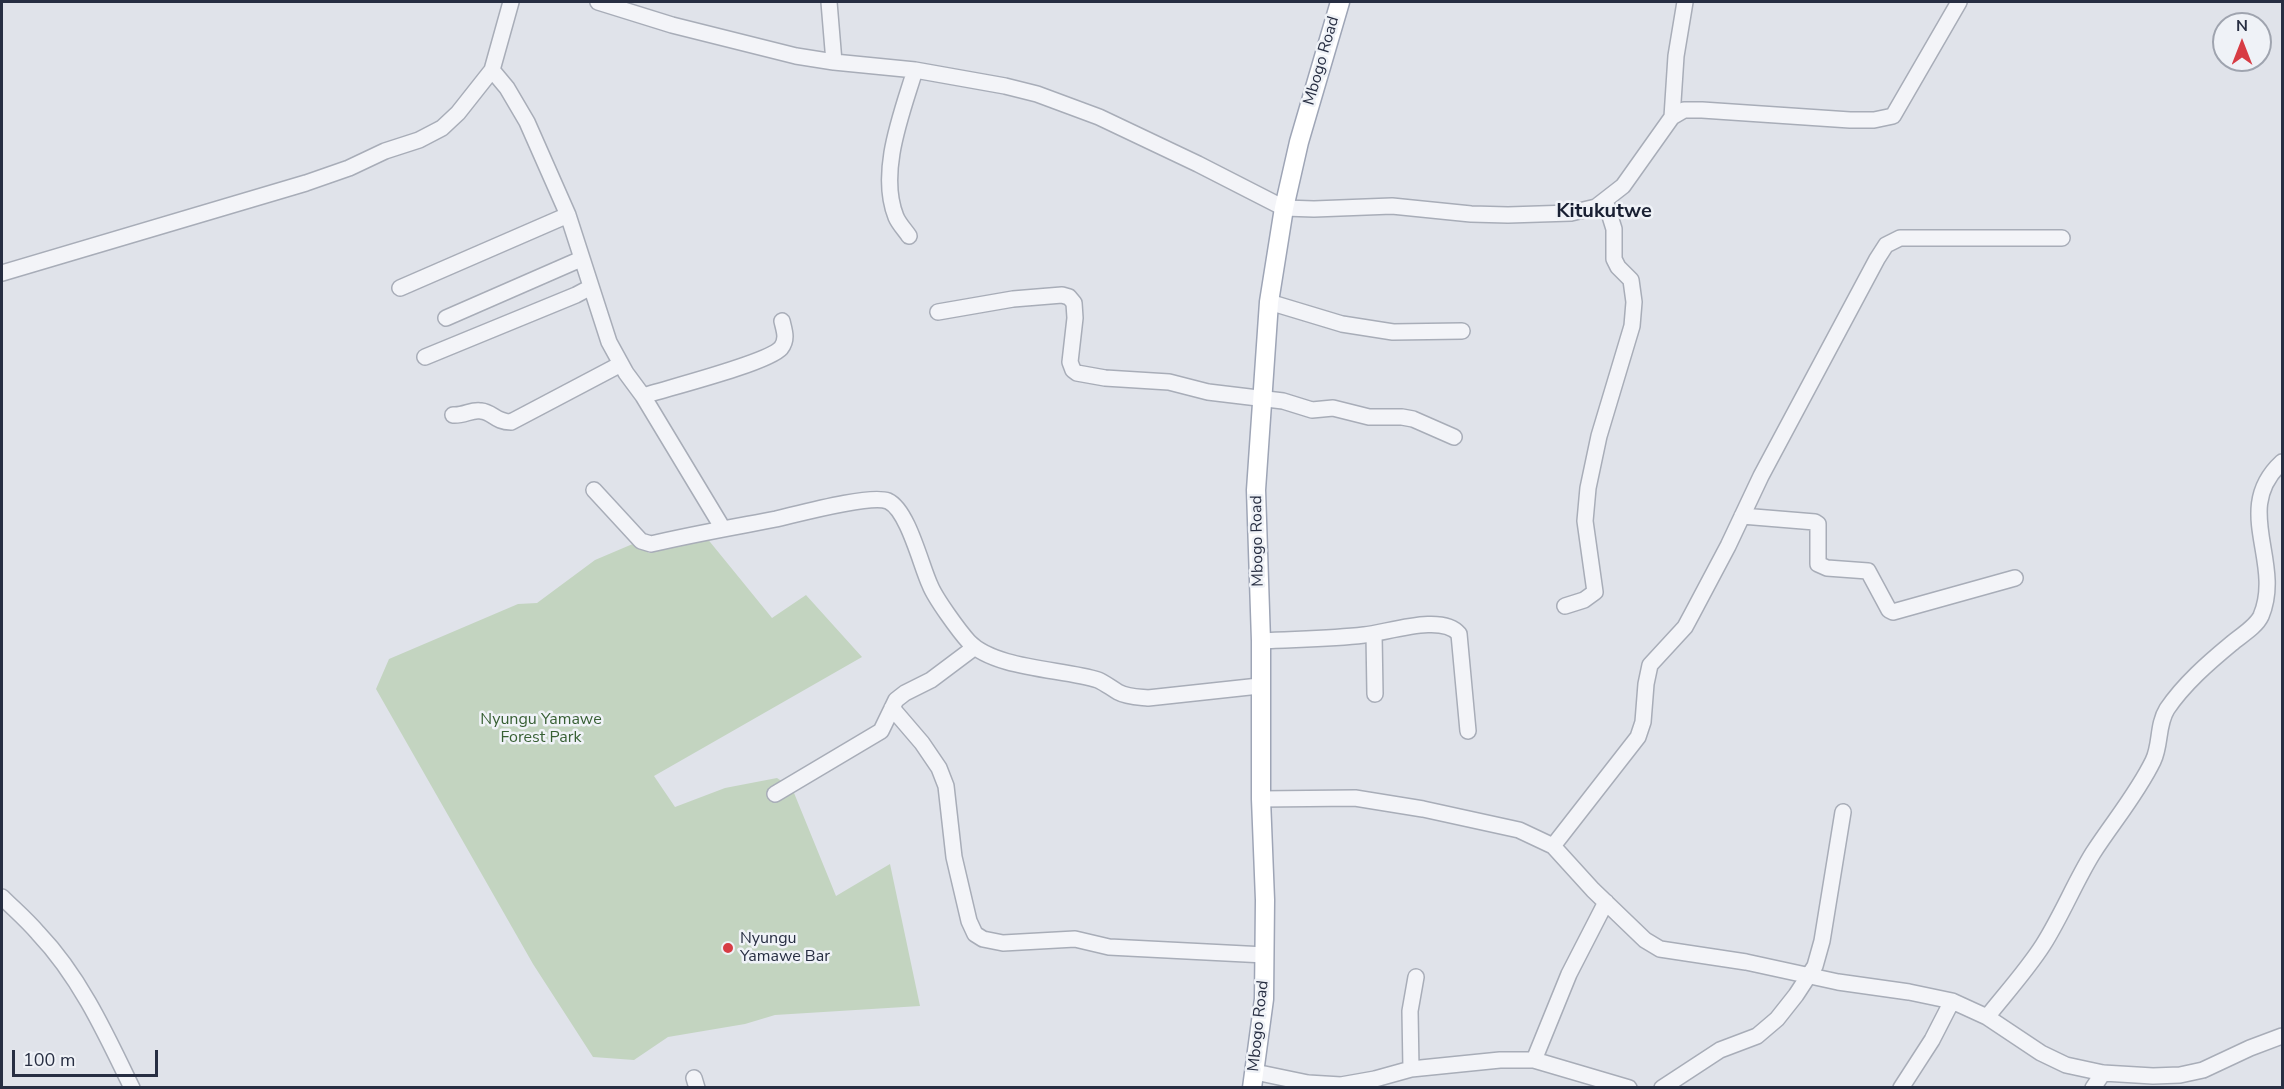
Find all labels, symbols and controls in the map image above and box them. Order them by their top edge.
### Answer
north arrow [2212,12,2272,72]
street label: Mbogo Road [1300,14,1344,108]
text: N [2236,15,2248,37]
district label: Kitukutwe [1556,200,1652,224]
street label: Mbogo Road [1248,495,1268,587]
park label: Nyungu Yamawe Forest Park [480,710,602,748]
place label: Nyungu Yamawe Bar [740,929,830,967]
marker: Nyungu Yamawe Bar [721,941,735,955]
street label: Mbogo Road [1245,979,1273,1073]
scale bar [15,1038,160,1076]
text: 100 m [23,1048,75,1072]

